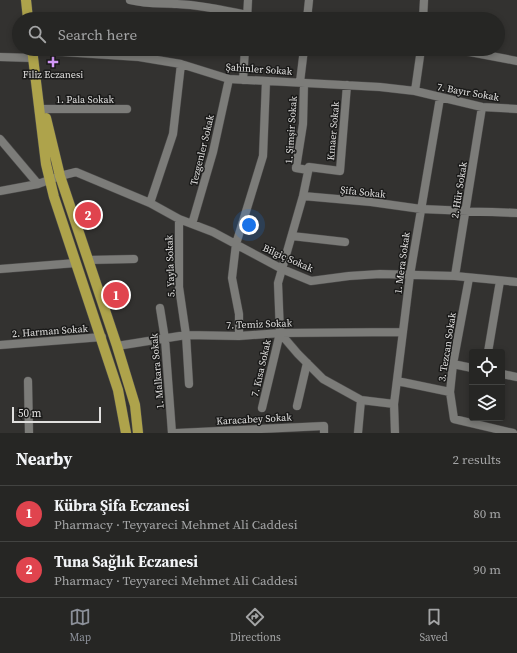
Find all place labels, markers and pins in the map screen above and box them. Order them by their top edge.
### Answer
marker: Filiz Eczanesi [48,57,58,67]
place label: Filiz Eczanesi [23,68,83,81]
pin: 2 [75,200,101,230]
pin: 1 [103,280,129,310]

